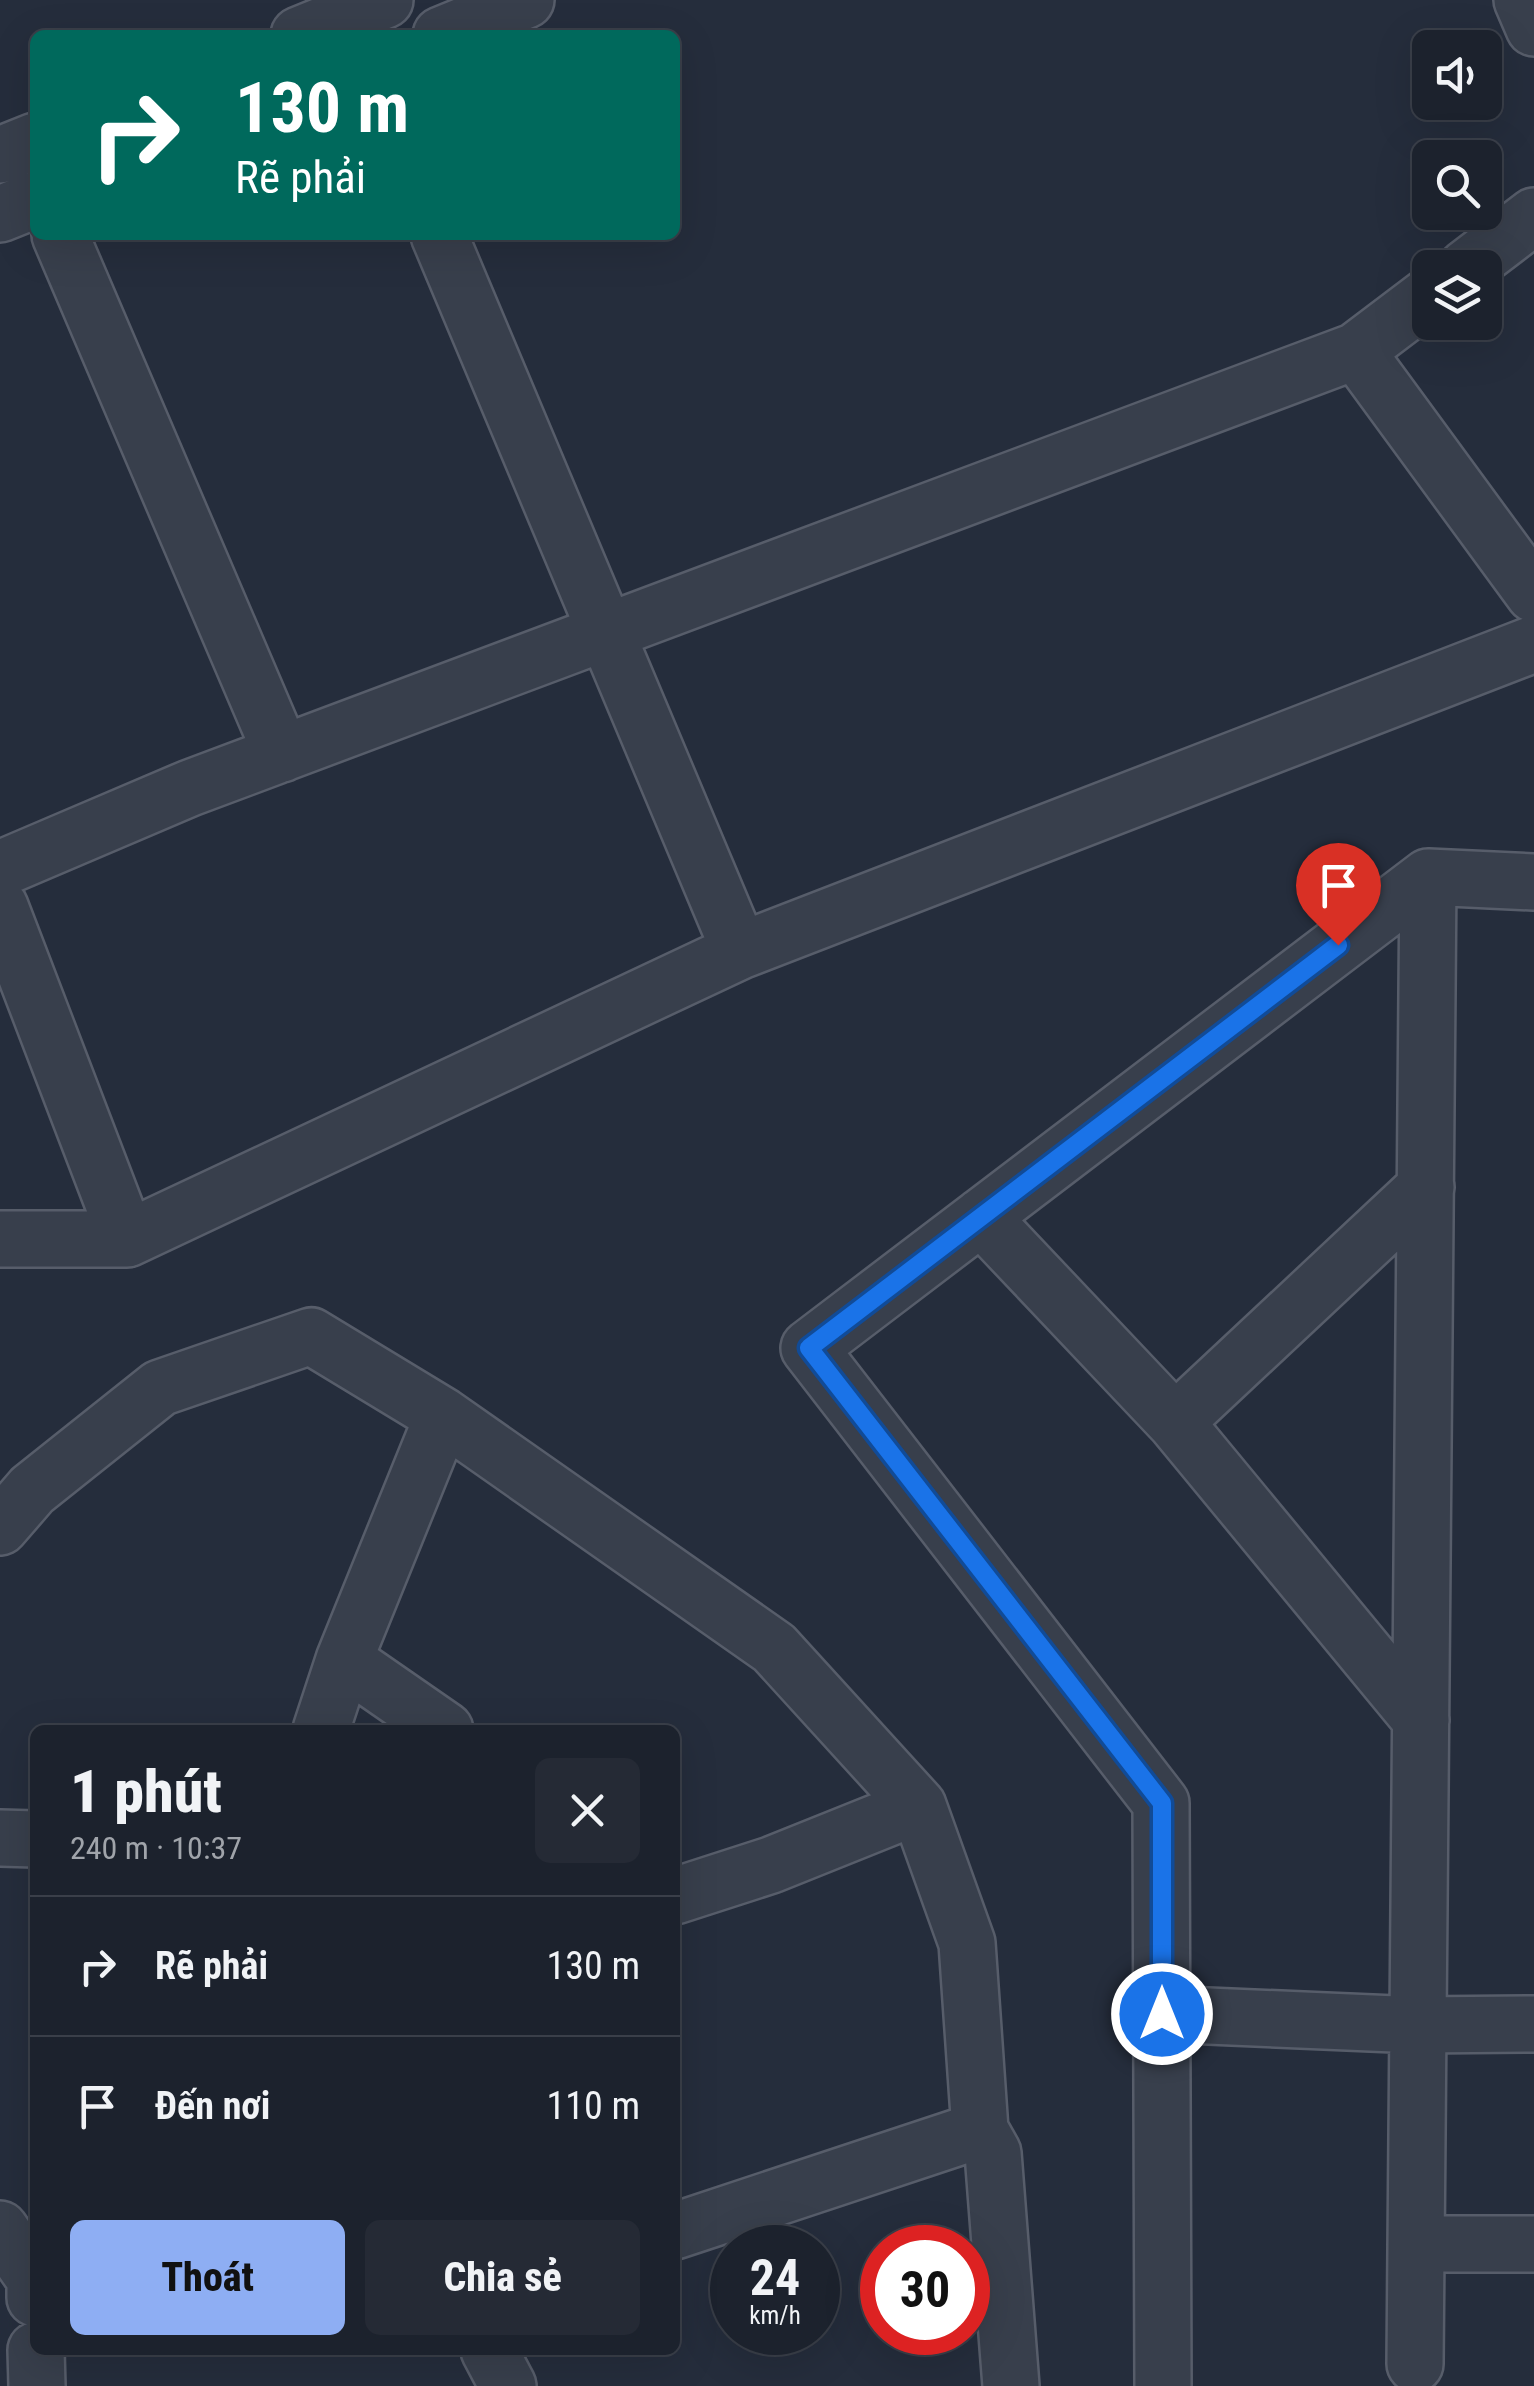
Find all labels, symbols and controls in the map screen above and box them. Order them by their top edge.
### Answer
map controls [1412,30,1502,340]
button: sound [1412,30,1502,120]
text: 130 m [235,67,409,149]
icon: right [70,70,200,200]
button: search [1412,140,1502,230]
text: Rẽ phải [235,151,366,204]
button: layers [1412,250,1502,340]
pin [1296,843,1381,946]
icon: arrive [1311,858,1366,913]
text: 1 phút [70,1756,222,1827]
button: close [535,1758,640,1863]
text: 240 m · 10:37 [70,1829,242,1867]
icon: right [70,1939,125,1994]
text: Rẽ phải [155,1944,268,1988]
text: 130 m [546,1944,640,1988]
position arrow [1110,1962,1214,2066]
icon: arrive [70,2079,125,2134]
text: Đến nơi [155,2084,270,2128]
text: 110 m [546,2084,640,2128]
button: Thoát [70,2220,345,2335]
button: Chia sẻ [365,2220,640,2335]
speed limit sign: 30 [860,2225,990,2355]
text: 24 [750,2249,800,2307]
text: km/h [749,2301,801,2330]

